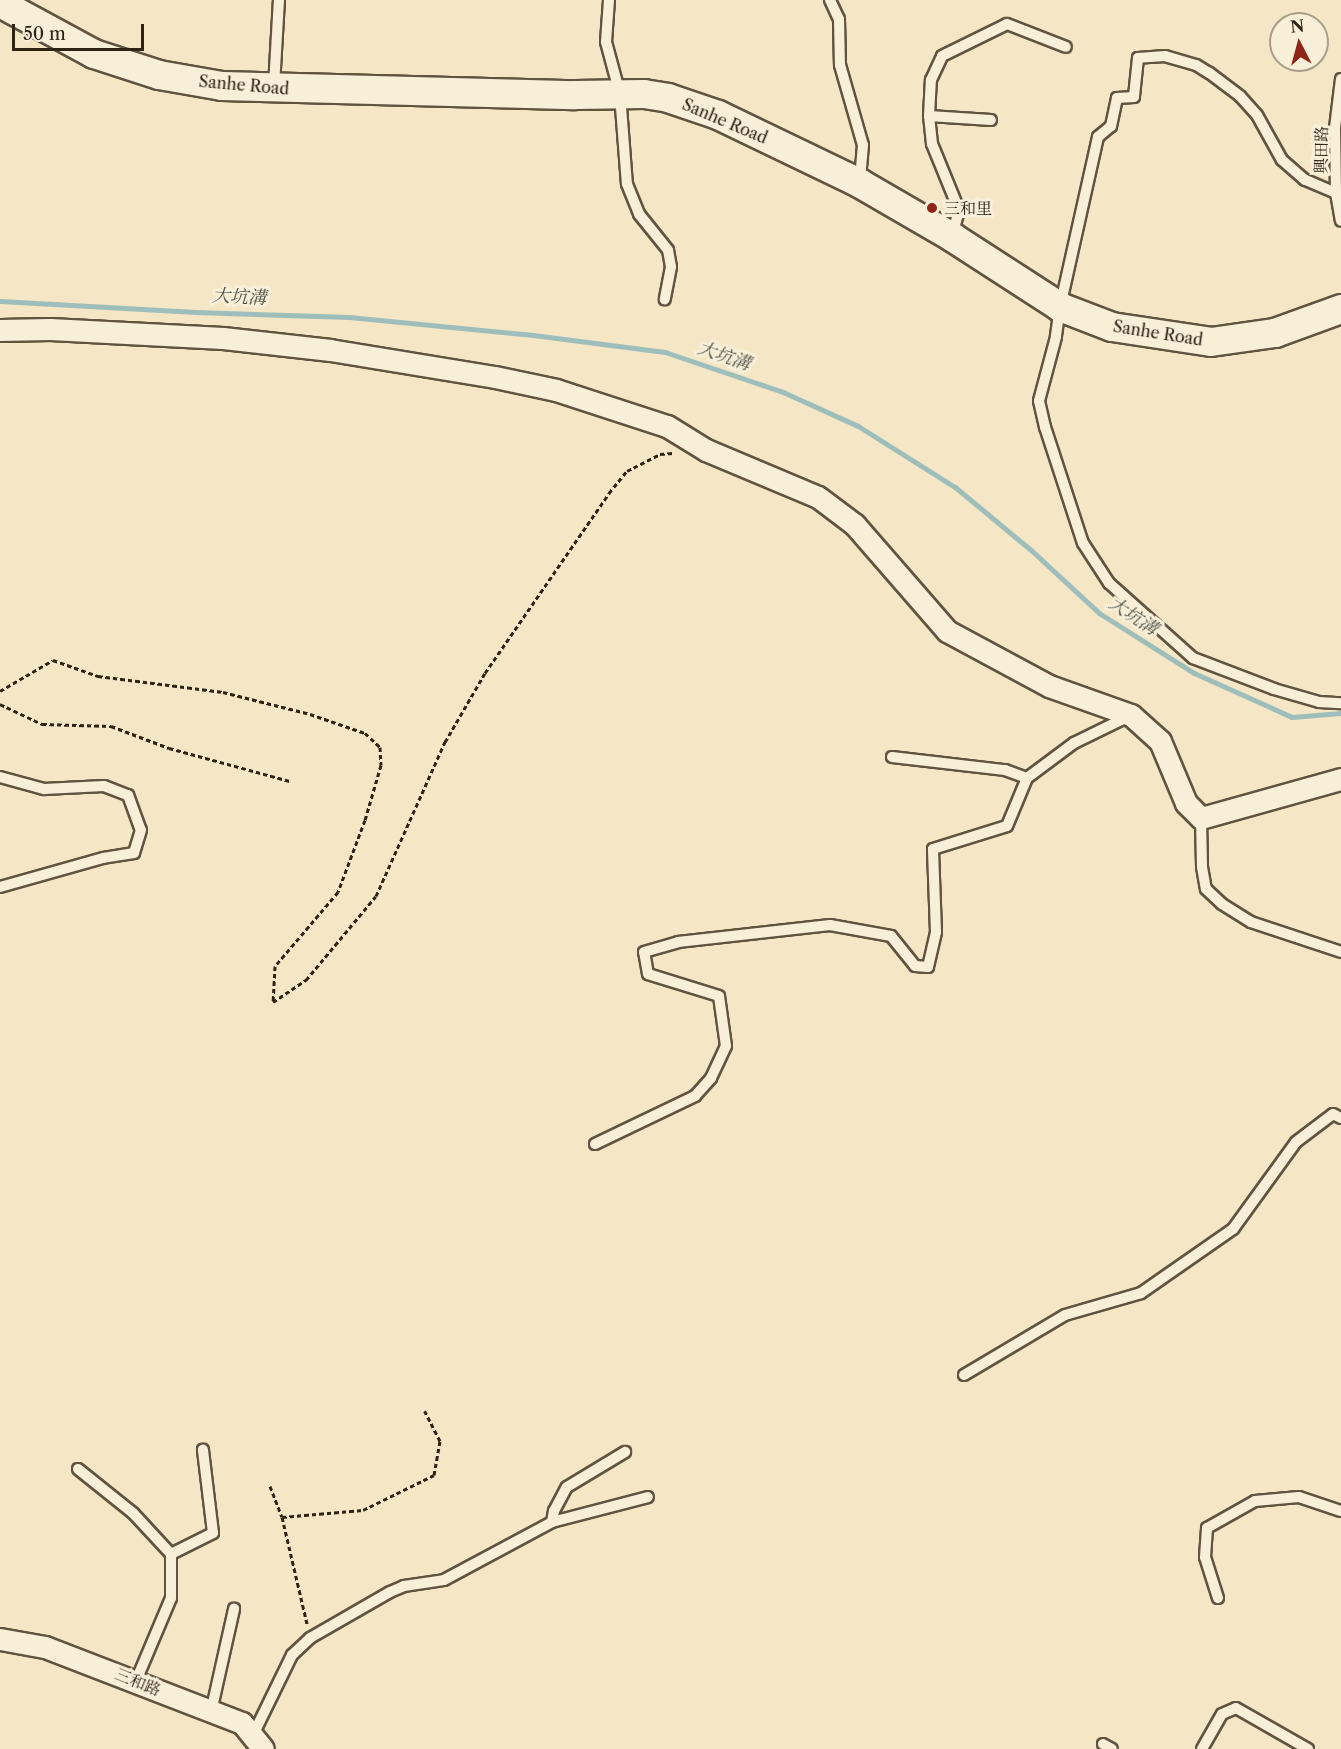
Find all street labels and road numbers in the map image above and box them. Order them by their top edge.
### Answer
street label: Sanhe Road [198,71,290,99]
street label: Sanhe Road [679,94,771,148]
street label: 興田路 [1311,126,1331,174]
street label: Sanhe Road [1112,316,1204,350]
street label: 三和路 [112,1664,164,1700]

